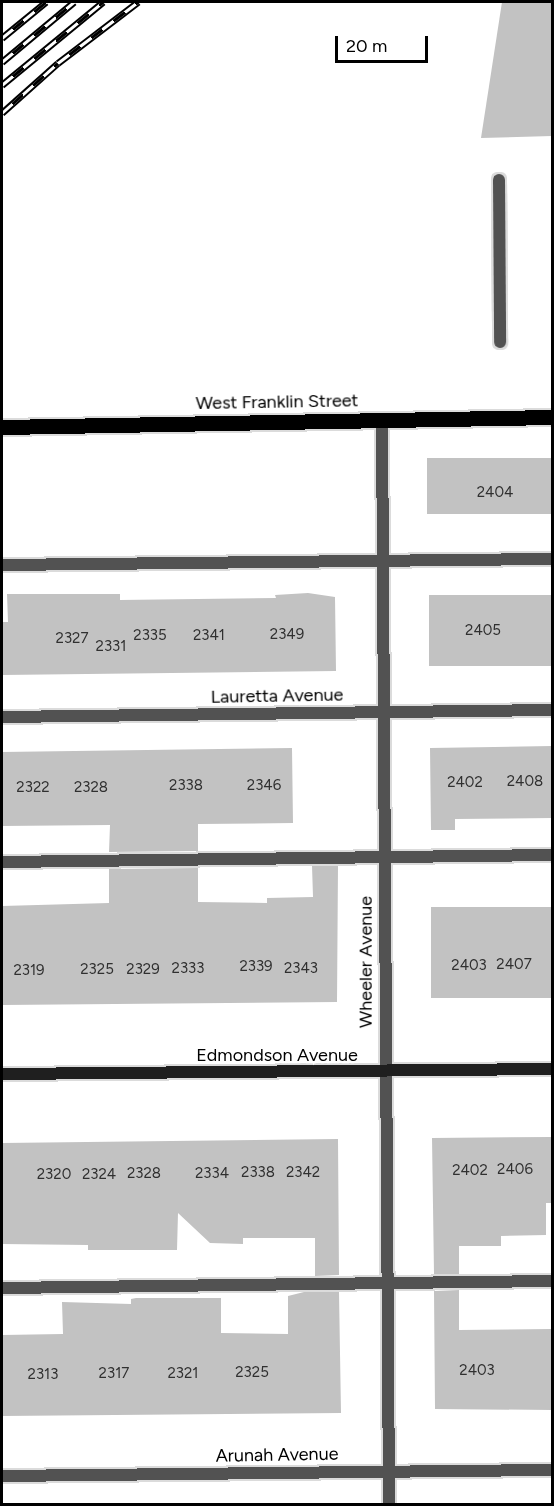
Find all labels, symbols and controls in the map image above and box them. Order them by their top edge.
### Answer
scale bar [338,24,431,62]
text: 20 m [346,35,387,57]
street label: West Franklin Street [195,390,359,414]
house number: 2404 [477,484,513,502]
house number: 2405 [465,622,501,640]
house number: 2349 [270,626,304,644]
house number: 2335 [133,627,167,645]
house number: 2341 [193,627,225,645]
house number: 2327 [56,630,88,648]
house number: 2331 [96,638,126,656]
street label: Lauretta Avenue [211,684,343,708]
house number: 2408 [507,773,543,791]
house number: 2402 [447,774,483,792]
house number: 2338 [169,777,203,795]
house number: 2346 [247,777,281,795]
house number: 2322 [16,779,50,797]
house number: 2328 [74,779,108,797]
street label: Wheeler Avenue [355,896,377,1028]
house number: 2407 [496,956,532,974]
house number: 2403 [451,957,487,975]
house number: 2339 [239,958,273,976]
house number: 2333 [172,960,204,978]
house number: 2343 [284,960,318,978]
house number: 2325 [80,961,114,979]
house number: 2329 [126,961,160,979]
house number: 2319 [13,962,45,980]
street label: Edmondson Avenue [196,1044,358,1066]
house number: 2406 [497,1161,533,1179]
house number: 2402 [452,1162,488,1180]
house number: 2338 [241,1164,275,1182]
house number: 2342 [286,1164,320,1182]
house number: 2328 [127,1165,161,1183]
house number: 2334 [195,1165,229,1183]
house number: 2320 [37,1166,71,1184]
house number: 2324 [82,1166,116,1184]
house number: 2403 [459,1362,495,1380]
house number: 2325 [235,1364,269,1382]
house number: 2317 [99,1365,129,1383]
house number: 2321 [167,1365,199,1383]
house number: 2313 [28,1366,58,1384]
street label: Arunah Avenue [215,1443,339,1467]

